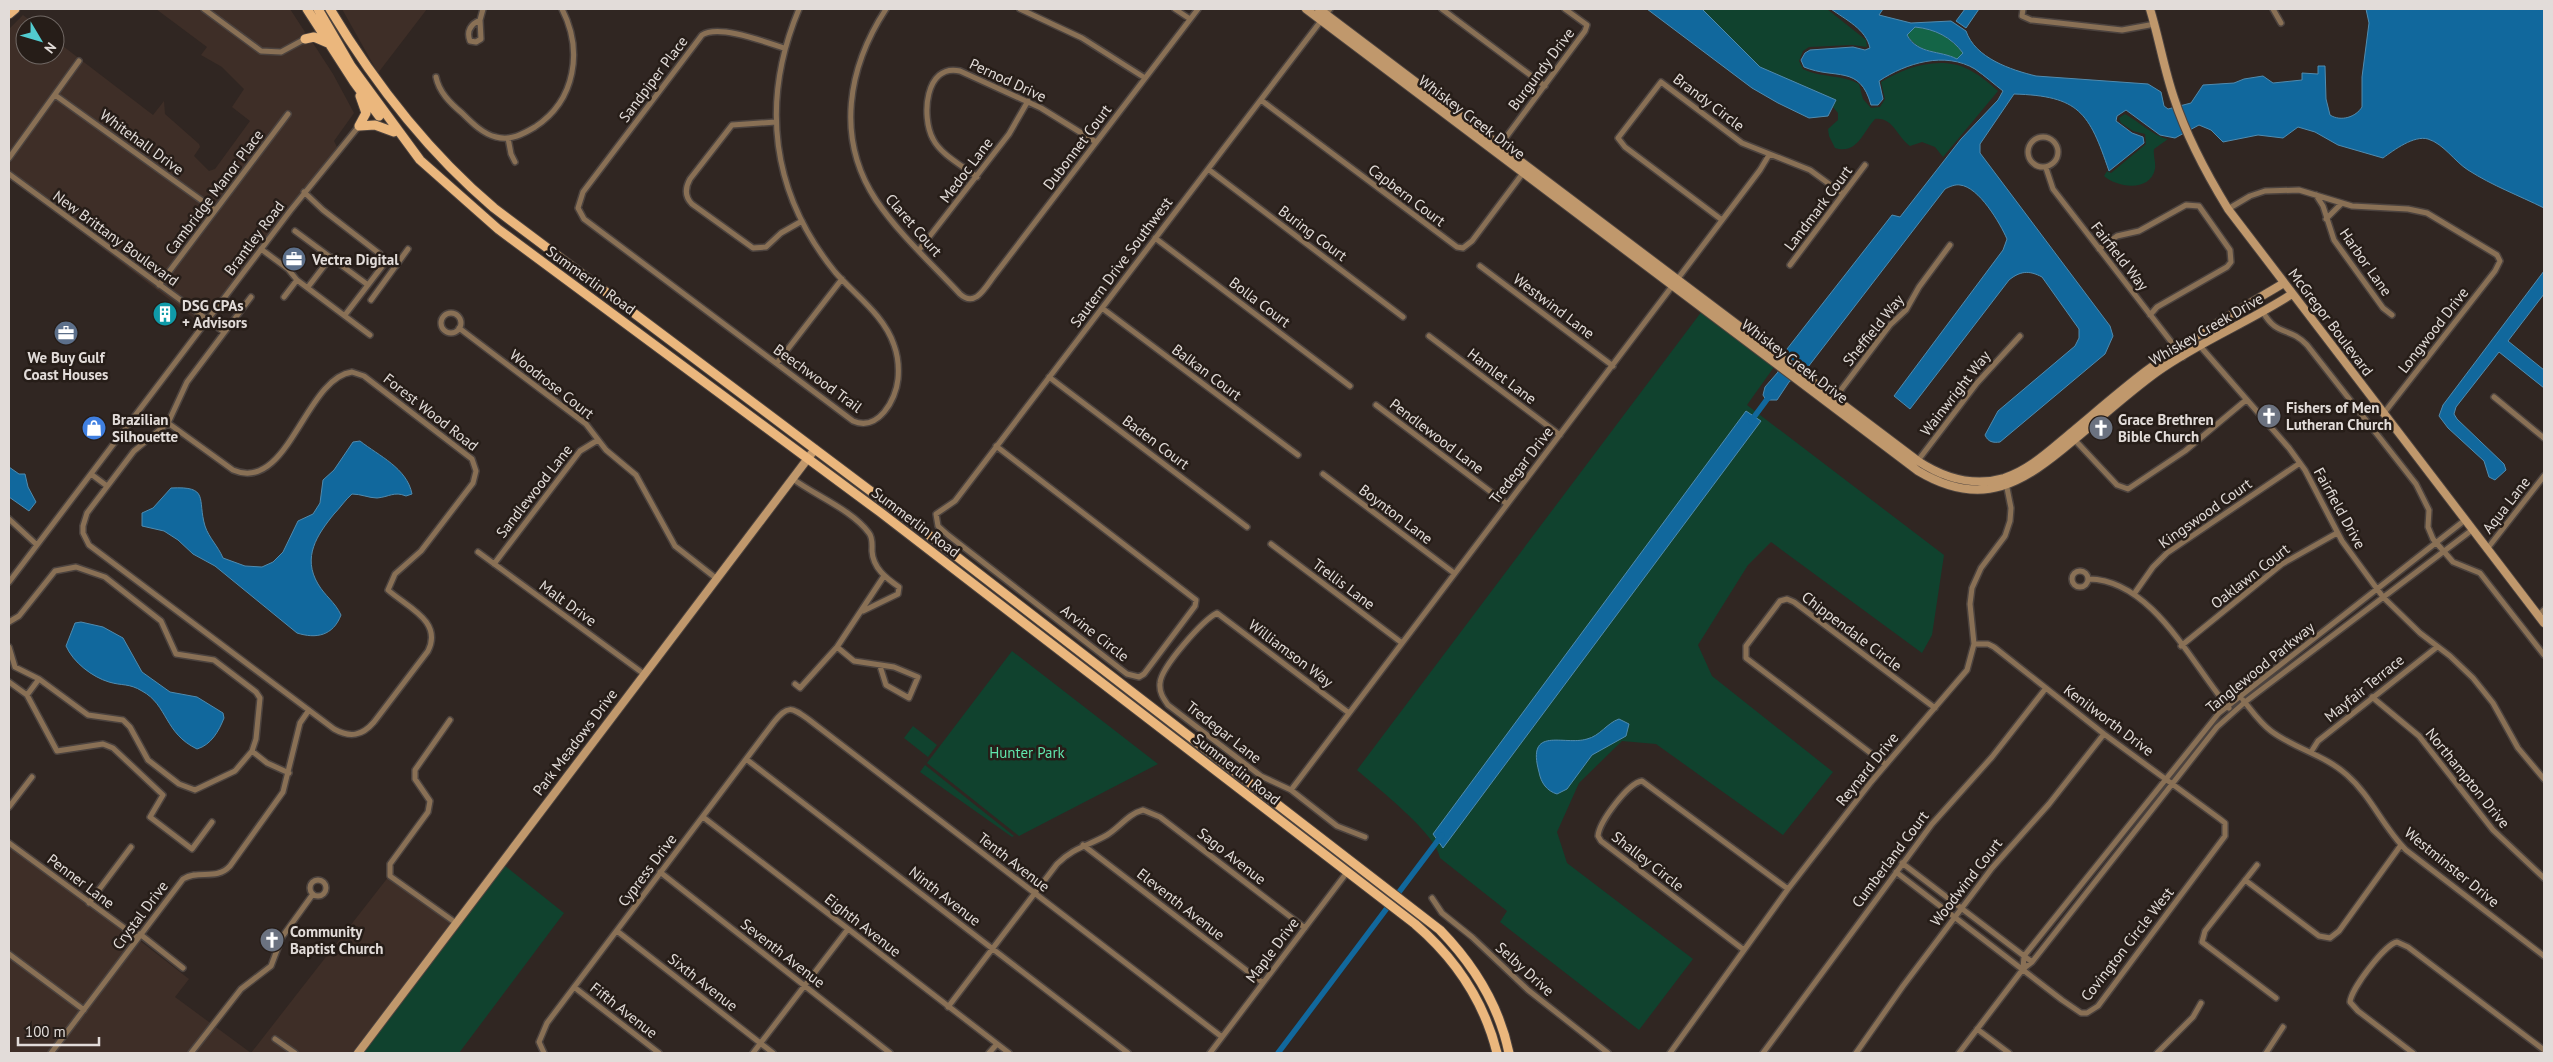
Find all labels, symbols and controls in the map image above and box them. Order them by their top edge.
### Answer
north arrow [15,15,65,65]
street label: Burgundy Drive [1504,24,1578,114]
street label: Sandpiper Place [614,32,692,126]
text: N [40,39,60,57]
street label: Pernod Drive [967,54,1049,106]
street label: Brandy Circle [1670,69,1748,135]
street label: Whiskey Creek Drive [1415,71,1529,163]
street label: Dubonnet Court [1039,101,1115,193]
street label: Whitehall Drive [96,105,188,179]
street label: Cambridge Manor Place [161,126,267,258]
street label: Medoc Lane [935,134,997,206]
street label: Capbern Court [1365,160,1449,230]
street label: Landmark Court [1780,162,1856,254]
street label: New Brittany Boulevard [49,186,183,290]
street label: Claret Court [882,190,946,260]
street label: Sautern Drive Southwest [1066,193,1176,331]
street label: Brantley Road [220,197,288,279]
street label: Buring Court [1275,201,1351,265]
street label: Fairfield Way [2087,218,2153,294]
street label: Harbor Lane [2336,224,2396,300]
street label: Summerlin Road [543,241,639,319]
office icon: Vectra Digital [281,246,307,272]
place label: Vectra Digital [311,250,399,269]
street label: McGregor Boulevard [2284,264,2378,380]
street label: Westwind Lane [1510,269,1598,343]
street label: Bolla Court [1226,273,1294,331]
street label: Longwood Drive [2394,283,2472,377]
street label: Whiskey Creek Drive [2146,289,2266,369]
street label: Sheffield Way [1838,290,1908,370]
place label: DSG CPAs + Advisors [182,296,247,332]
building icon: DSG CPAs + Advisors [152,301,178,327]
street label: Whiskey Creek Drive [1738,315,1852,407]
office icon: We Buy Gulf Coast Houses [53,320,79,346]
street label: Beechwood Trail [770,339,867,417]
street label: Balkan Court [1168,340,1246,404]
street label: Hamlet Lane [1464,344,1540,408]
street label: Woodrose Court [506,345,598,423]
street label: Wainwright Way [1916,347,1994,439]
place label: We Buy Gulf Coast Houses [24,348,108,384]
street label: Forest Wood Road [380,369,482,455]
street label: Pendlewood Lane [1386,394,1488,478]
place label: Fishers of Men Lutheran Church [2286,398,2392,434]
church icon: Fishers of Men Lutheran Church [2256,403,2282,429]
place label: Brazilian Silhouette [112,410,179,446]
place label: Grace Brethren Bible Church [2118,410,2214,446]
street label: Baden Court [1119,411,1193,473]
shop icon: Brazilian Silhouette [81,415,107,441]
church icon: Grace Brethren Bible Church [2088,415,2114,441]
street label: Tredegar Drive [1485,422,1557,508]
street label: Sandlewood Lane [492,441,576,541]
street label: Fairfield Drive [2310,464,2370,552]
street label: Aqua Lane [2478,473,2534,537]
street label: Kingswood Court [2155,474,2255,552]
street label: Boynton Lane [1355,480,1437,548]
street label: Summerlin Road [868,483,964,561]
street label: Oaklawn Court [2207,539,2293,613]
street label: Trellis Lane [1309,554,1379,614]
street label: Malt Drive [536,576,600,630]
street label: Chippendale Circle [1798,587,1906,675]
street label: Arvine Circle [1057,600,1133,666]
street label: Williamson Way [1245,615,1337,691]
street label: Tanglewood Parkway [2202,617,2318,717]
street label: Mayfair Terrace [2320,650,2408,726]
street label: Kenilworth Drive [2060,680,2158,760]
street label: Park Meadows Drive [529,685,621,799]
street label: Tredegar Lane [1183,697,1265,767]
street label: Northampton Drive [2422,724,2514,832]
street label: Reynard Drive [1832,728,1902,810]
street label: Summerlin Road [1190,729,1284,809]
park label: Hunter Park [989,743,1066,762]
street label: Cumberland Court [1847,807,1933,911]
street label: Sago Avenue [1194,823,1270,889]
street label: Westminster Drive [2401,823,2503,911]
street label: Shalley Circle [1608,827,1688,895]
street label: Tenth Avenue [974,828,1054,896]
street label: Cypress Drive [614,830,680,910]
street label: Woodwind Court [1926,834,2006,930]
street label: Penner Lane [44,850,118,912]
street label: Ninth Avenue [905,862,985,930]
street label: Eleventh Avenue [1133,864,1229,944]
street label: Crystal Drive [108,877,172,953]
street label: Covington Circle West [2077,883,2177,1005]
street label: Eighth Avenue [821,889,905,961]
street label: Seventh Avenue [737,914,829,992]
street label: Maple Drive [1241,914,1303,986]
place label: Community Baptist Church [290,922,383,958]
church icon: Community Baptist Church [259,927,285,953]
street label: Selby Drive [1492,938,1558,1000]
street label: Sixth Avenue [664,949,742,1015]
street label: Fifth Avenue [587,978,661,1042]
scale bar [18,1014,99,1046]
text: 100 m [25,1022,66,1041]

